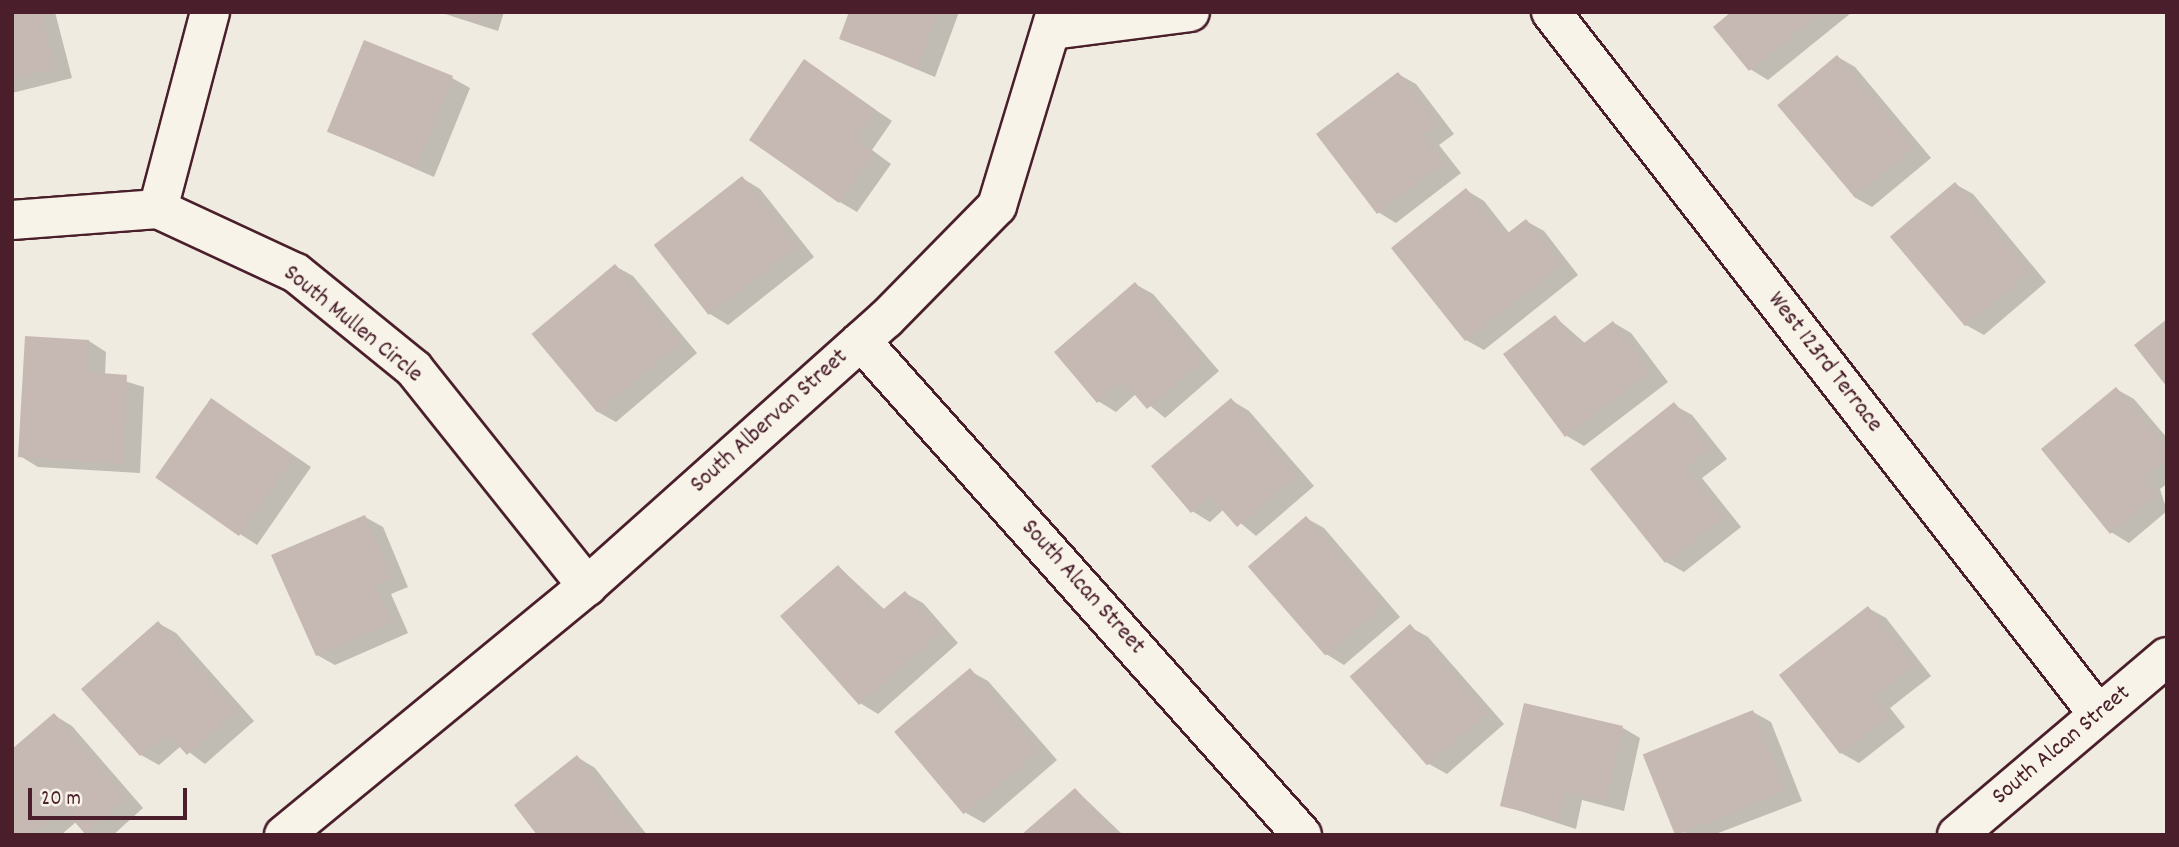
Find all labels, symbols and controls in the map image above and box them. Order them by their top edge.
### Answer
street label: South Mullen Circle [276,260,428,390]
street label: West 123rd Terrace [1760,287,1888,439]
street label: South Albervan Street [685,344,855,500]
street label: South Alcan Street [1014,515,1150,661]
street label: South Alcan Street [1987,680,2137,812]
scale bar [32,774,191,818]
text: 20 m [41,785,81,815]

